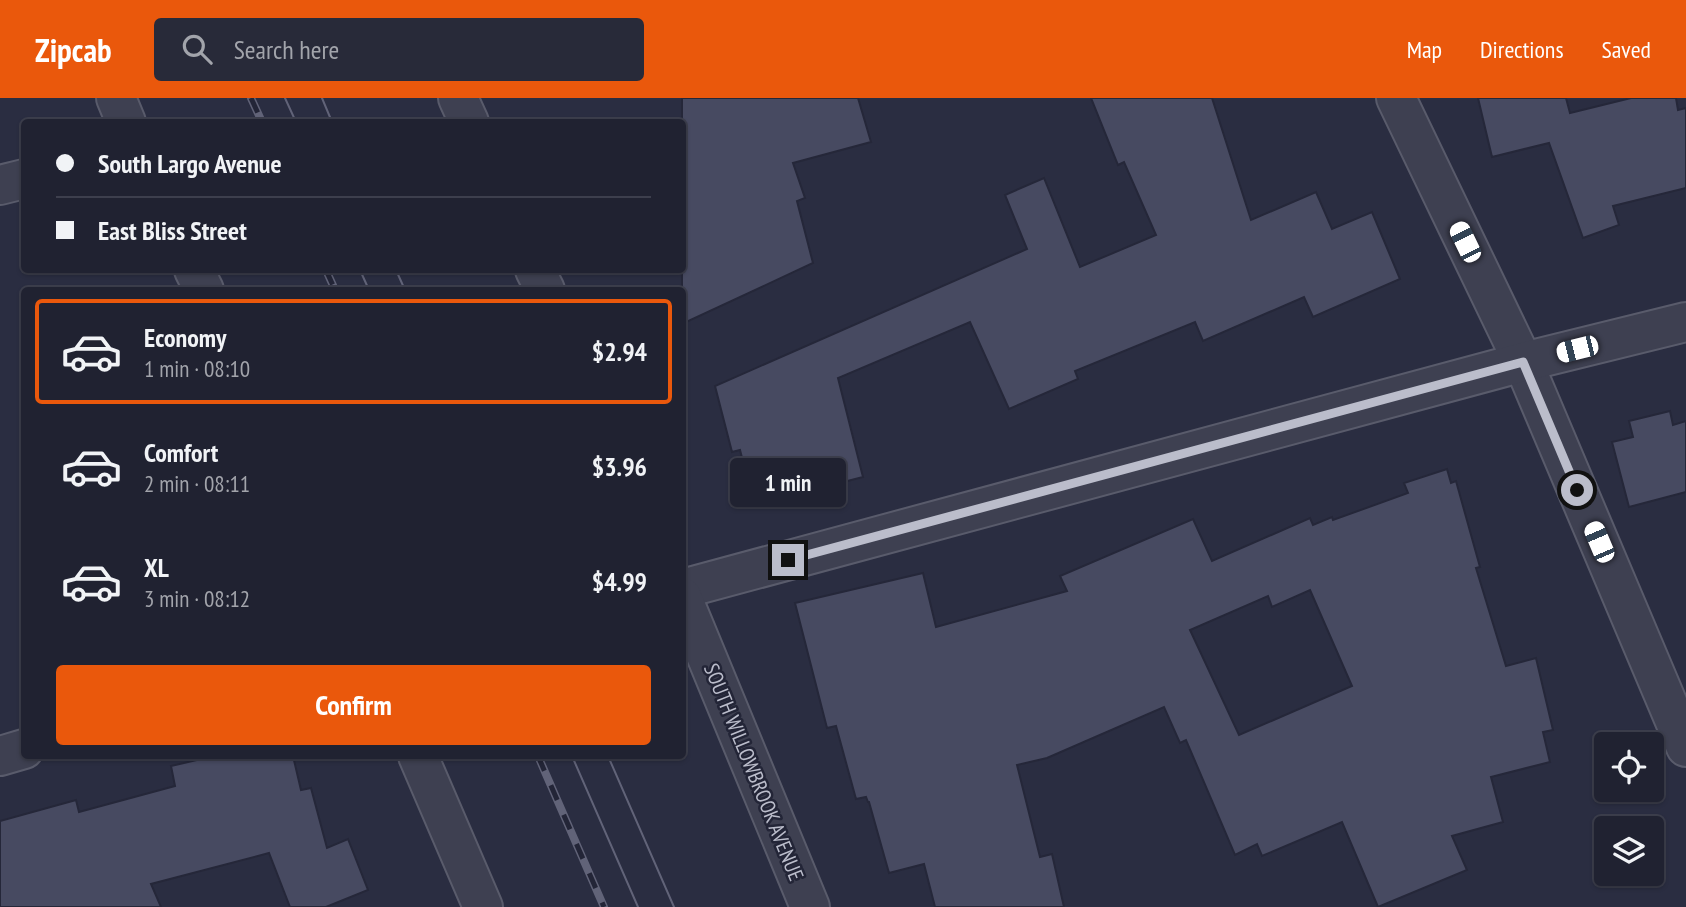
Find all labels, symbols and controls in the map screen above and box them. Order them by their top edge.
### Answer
search box [154,18,644,81]
text: Zipcab [35,28,112,71]
icon: search [178,30,216,68]
text: Search here [234,33,339,66]
text: Map [1407,34,1442,65]
text: Directions [1480,34,1564,65]
text: Saved [1602,34,1651,65]
text: South Largo Avenue [98,147,282,180]
text: East Bliss Street [98,214,247,247]
car [1447,219,1484,265]
icon: car [60,320,123,383]
text: Economy [144,321,226,354]
car [1555,334,1600,364]
text: $2.94 [592,335,647,368]
text: 1 min · 08:10 [144,354,250,383]
icon: car [60,435,123,498]
text: Comfort [144,436,218,469]
text: $3.96 [592,450,647,483]
callout: 1 min [730,458,846,508]
text: 1 min [765,468,811,497]
text: 2 min · 08:11 [144,469,250,498]
route start [1561,474,1593,506]
car [1582,519,1617,565]
route end [772,544,804,576]
icon: car [60,550,123,613]
text: XL [144,551,169,584]
text: $4.99 [592,565,647,598]
text: 3 min · 08:12 [144,584,250,613]
street label: SOUTH WILLOWBROOK AVENUE [698,659,810,885]
button: Confirm [56,665,651,745]
map controls [1594,732,1664,886]
button: locate [1594,732,1664,802]
button: layers [1594,816,1664,886]

